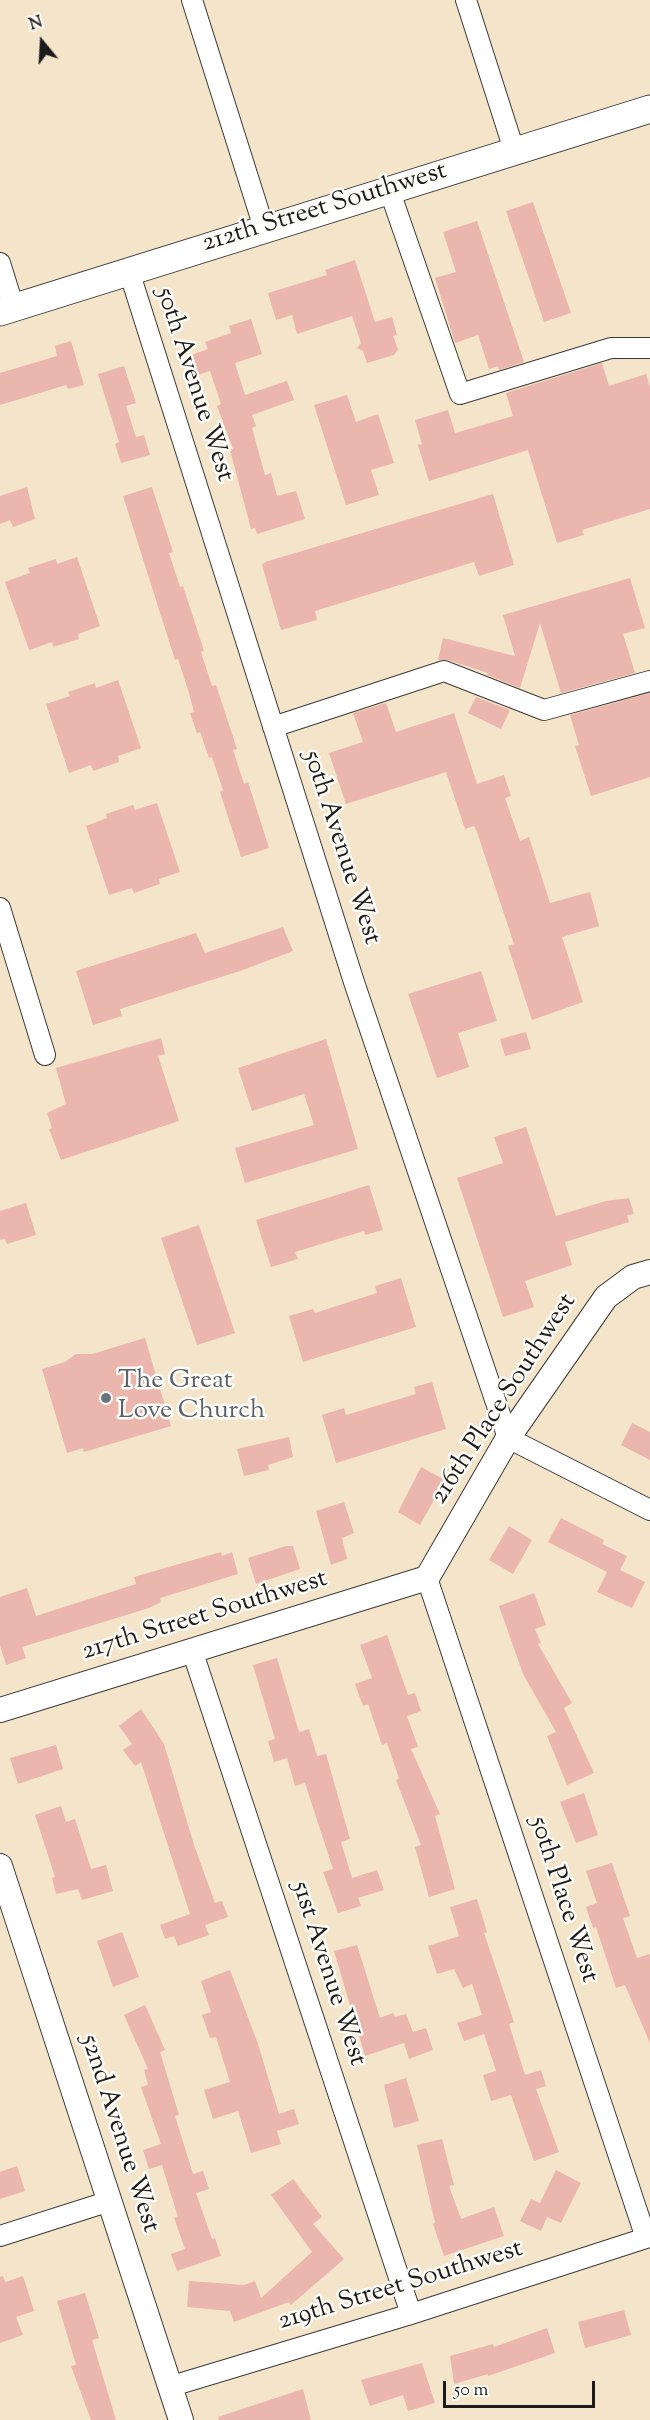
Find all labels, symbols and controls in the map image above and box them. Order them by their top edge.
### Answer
text: N [27,11,46,37]
north arrow [12,12,72,72]
street label: 212th Street Southwest [199,157,451,261]
street label: 50th Avenue West [147,284,239,486]
street label: 50th Avenue West [294,747,386,949]
street label: 216th Place Southwest [425,1289,585,1511]
place label: The Great Love Church [118,1367,265,1428]
marker: The Great Love Church [99,1391,113,1405]
street label: 217th Street Southwest [79,1565,331,1669]
street label: 50th Place West [520,1813,604,1987]
street label: 51st Avenue West [282,1878,372,2070]
street label: 52nd Avenue West [71,2031,165,2237]
street label: 219th Street Southwest [275,2235,527,2339]
scale bar [446,2369,598,2407]
text: 50 m [454,2378,488,2404]

